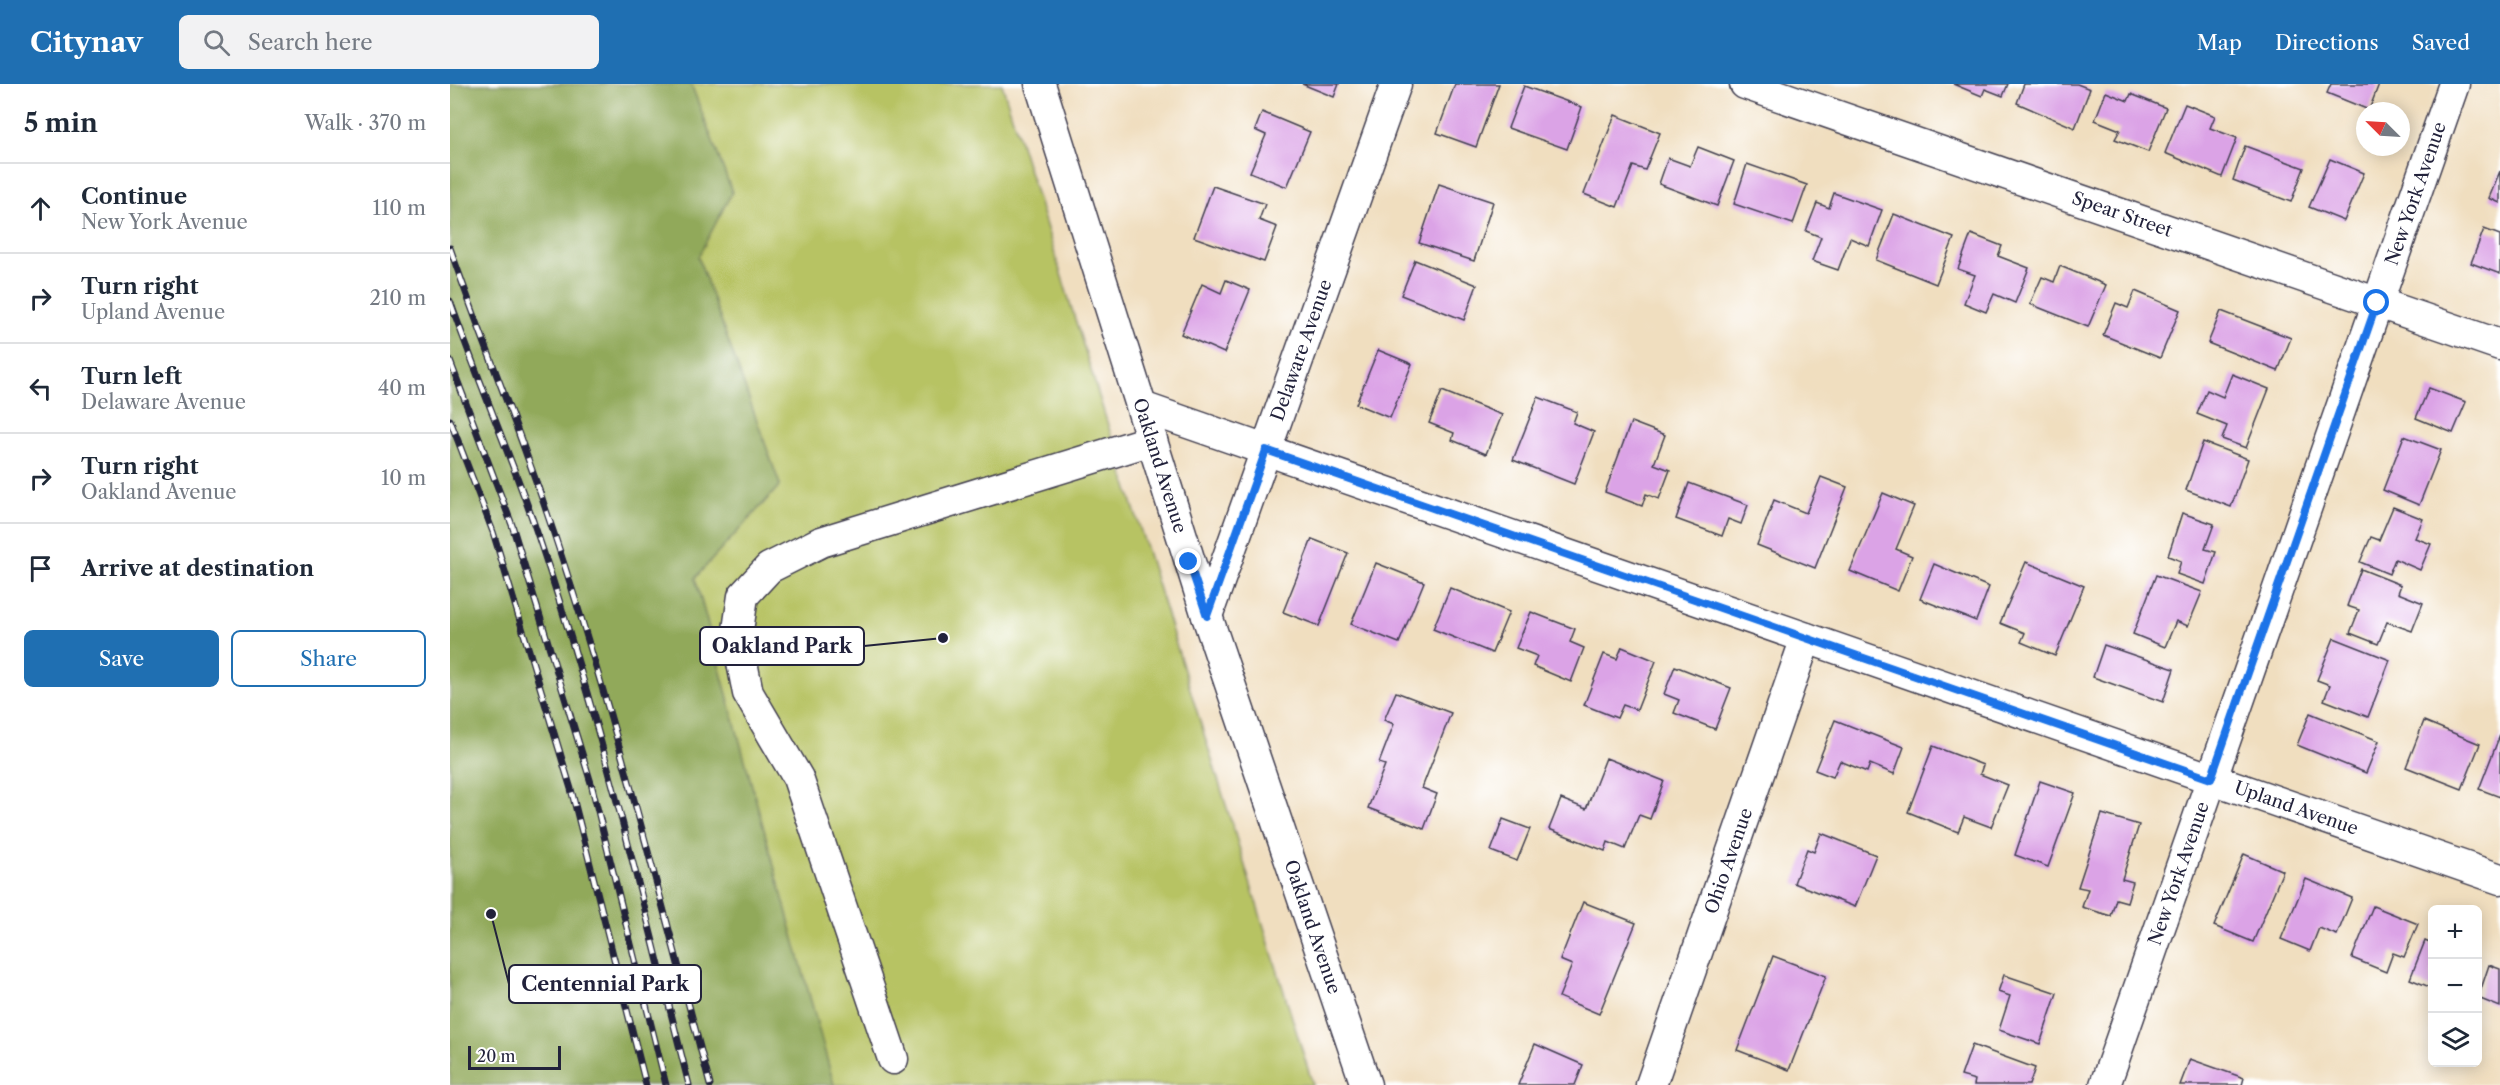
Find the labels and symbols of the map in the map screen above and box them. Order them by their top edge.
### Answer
north arrow [2356,102,2410,156]
street label: New York Avenue [2381,119,2451,268]
street label: Spear Street [2069,187,2176,242]
street label: Delaware Avenue [1266,277,1337,424]
route start [2363,289,2389,315]
street label: Oakland Avenue [1128,396,1191,536]
route end [1175,548,1201,574]
callout: Oakland Park [700,627,864,665]
text: Oakland Park [712,634,853,658]
street label: Upland Avenue [2231,776,2361,840]
street label: New York Avenue [2144,799,2214,948]
street label: Ohio Avenue [1700,805,1757,917]
street label: Oakland Avenue [1280,857,1345,997]
callout: Centennial Park [509,965,701,1003]
text: Centennial Park [521,972,690,996]
scale bar [468,1043,561,1070]

